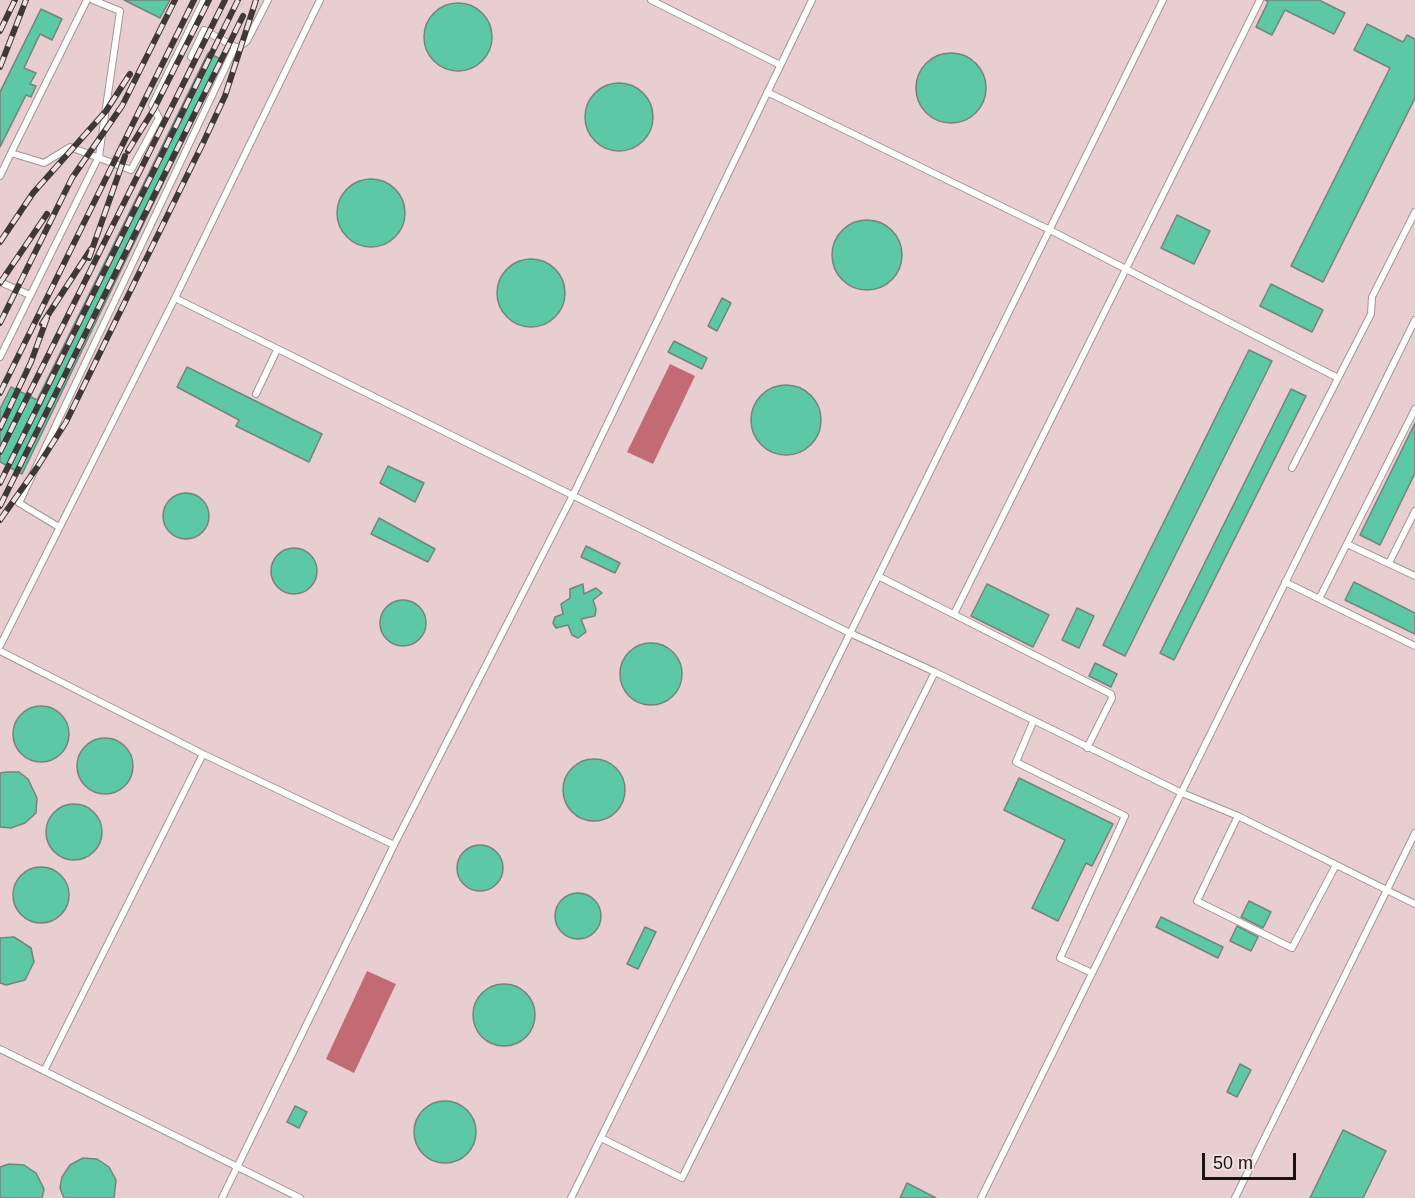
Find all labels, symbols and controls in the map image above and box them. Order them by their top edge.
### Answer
scale bar [1205,1141,1300,1179]
text: 50 m [1213,1153,1253,1173]

